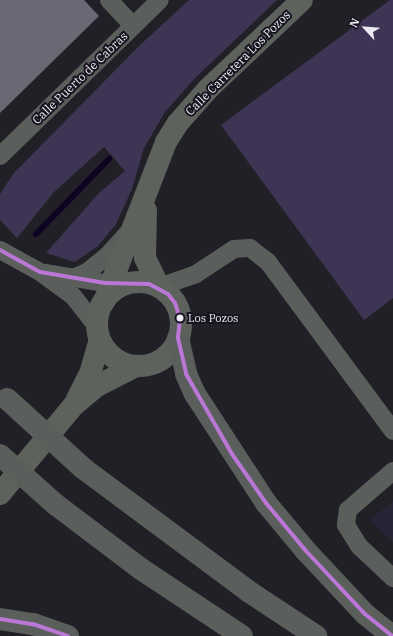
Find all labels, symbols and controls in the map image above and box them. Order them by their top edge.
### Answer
street label: Calle Carretera Los Pozos [183,8,293,118]
north arrow [345,8,385,48]
text: N [346,16,362,30]
street label: Calle Puerto de Cabras [29,29,131,127]
place label: Los Pozos [188,311,238,325]
marker: Los Pozos [175,313,185,323]

